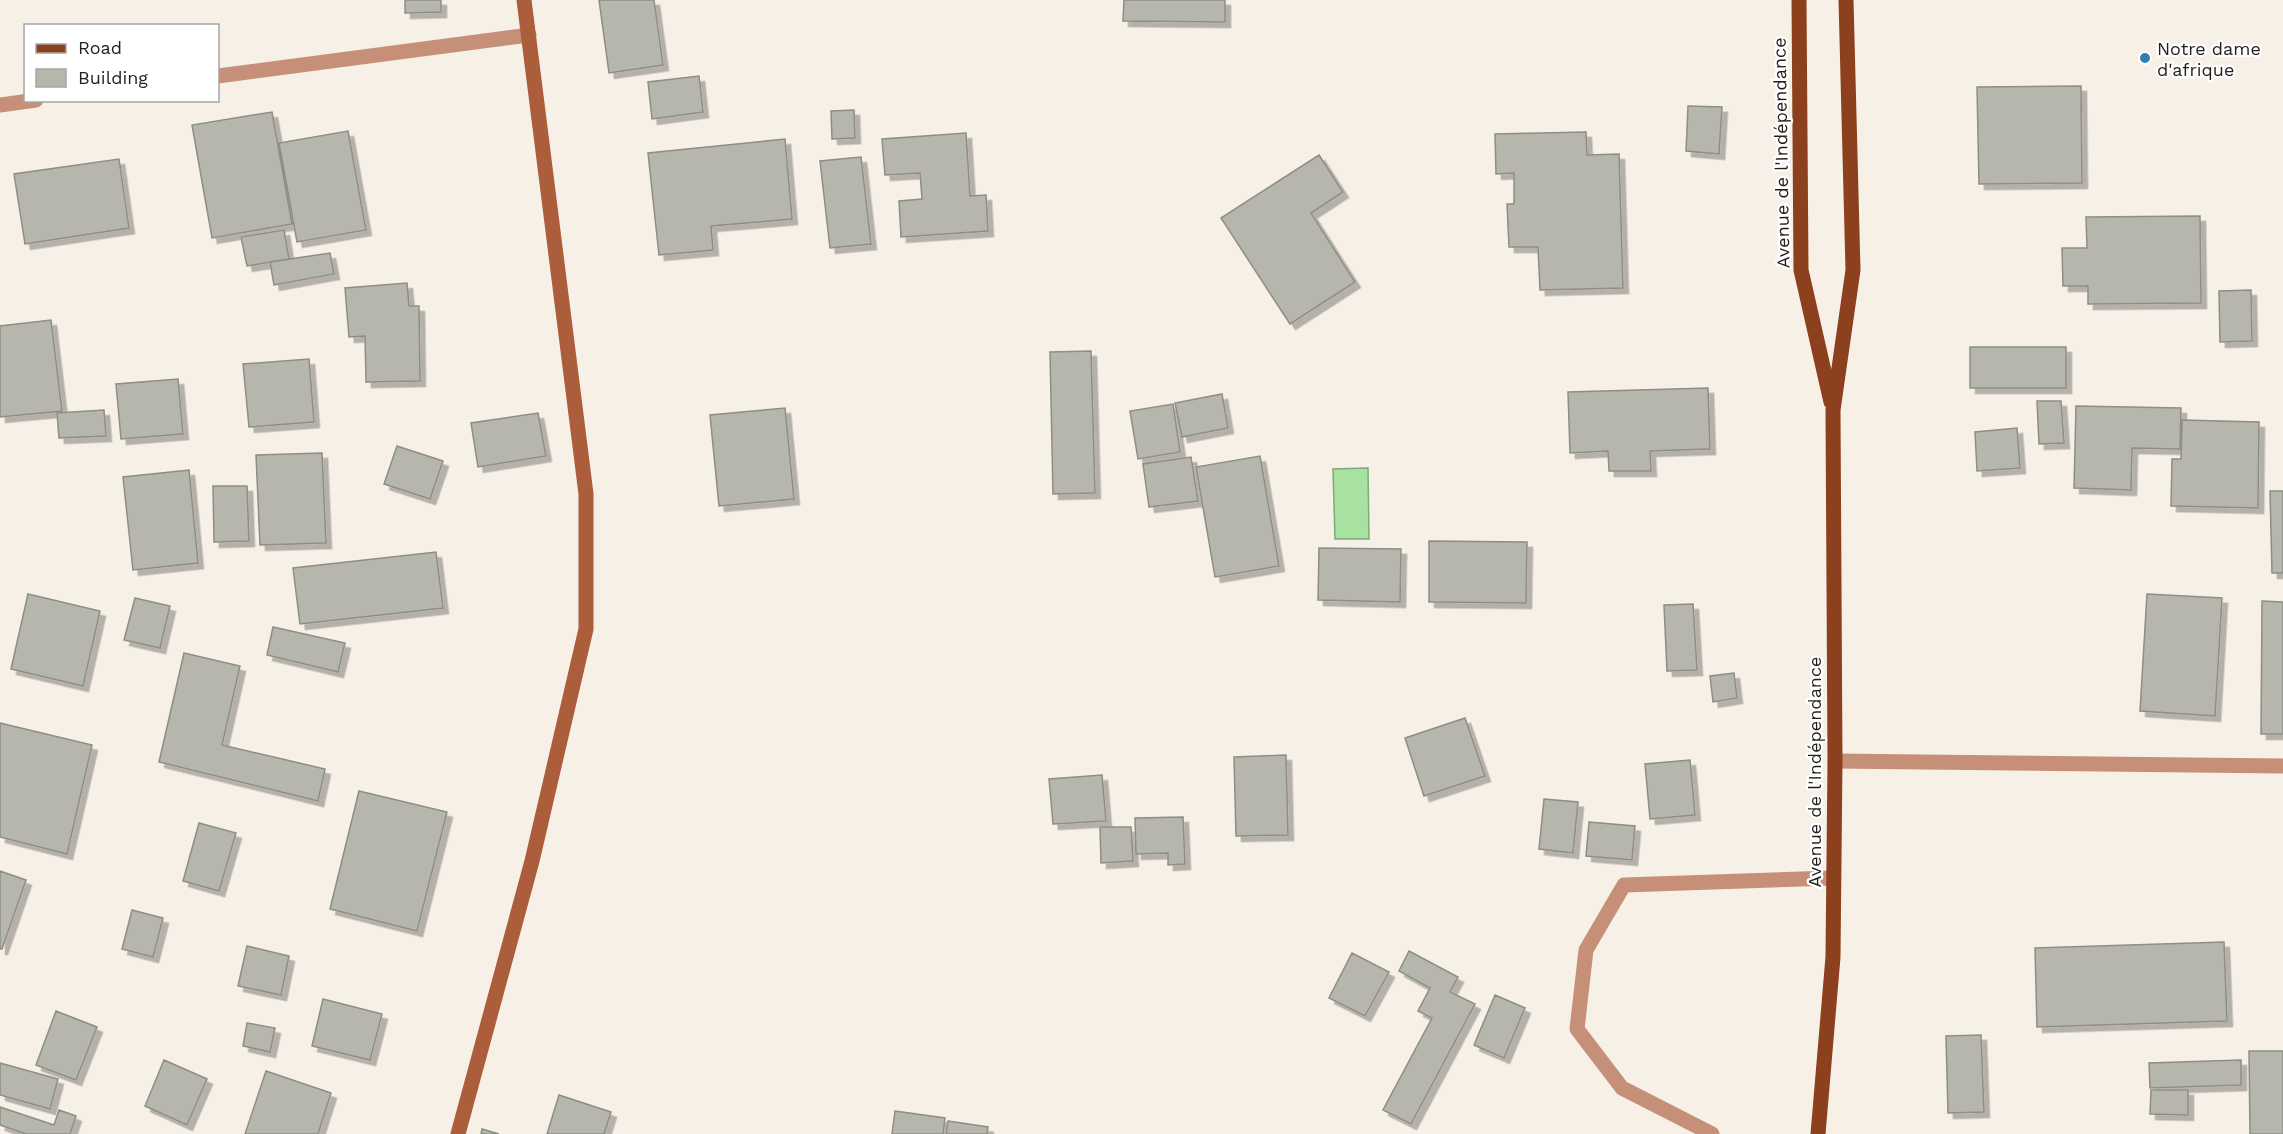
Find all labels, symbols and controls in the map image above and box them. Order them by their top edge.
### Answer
legend [24,24,219,102]
text: Road [78,37,122,58]
street label: Avenue de l'Indépendance [1768,37,1794,269]
place label: Notre dame d'afrique [2157,38,2261,80]
marker: Notre dame d'afrique [2138,51,2152,65]
text: Building [78,67,148,88]
street label: Avenue de l'Indépendance [1804,657,1825,887]

